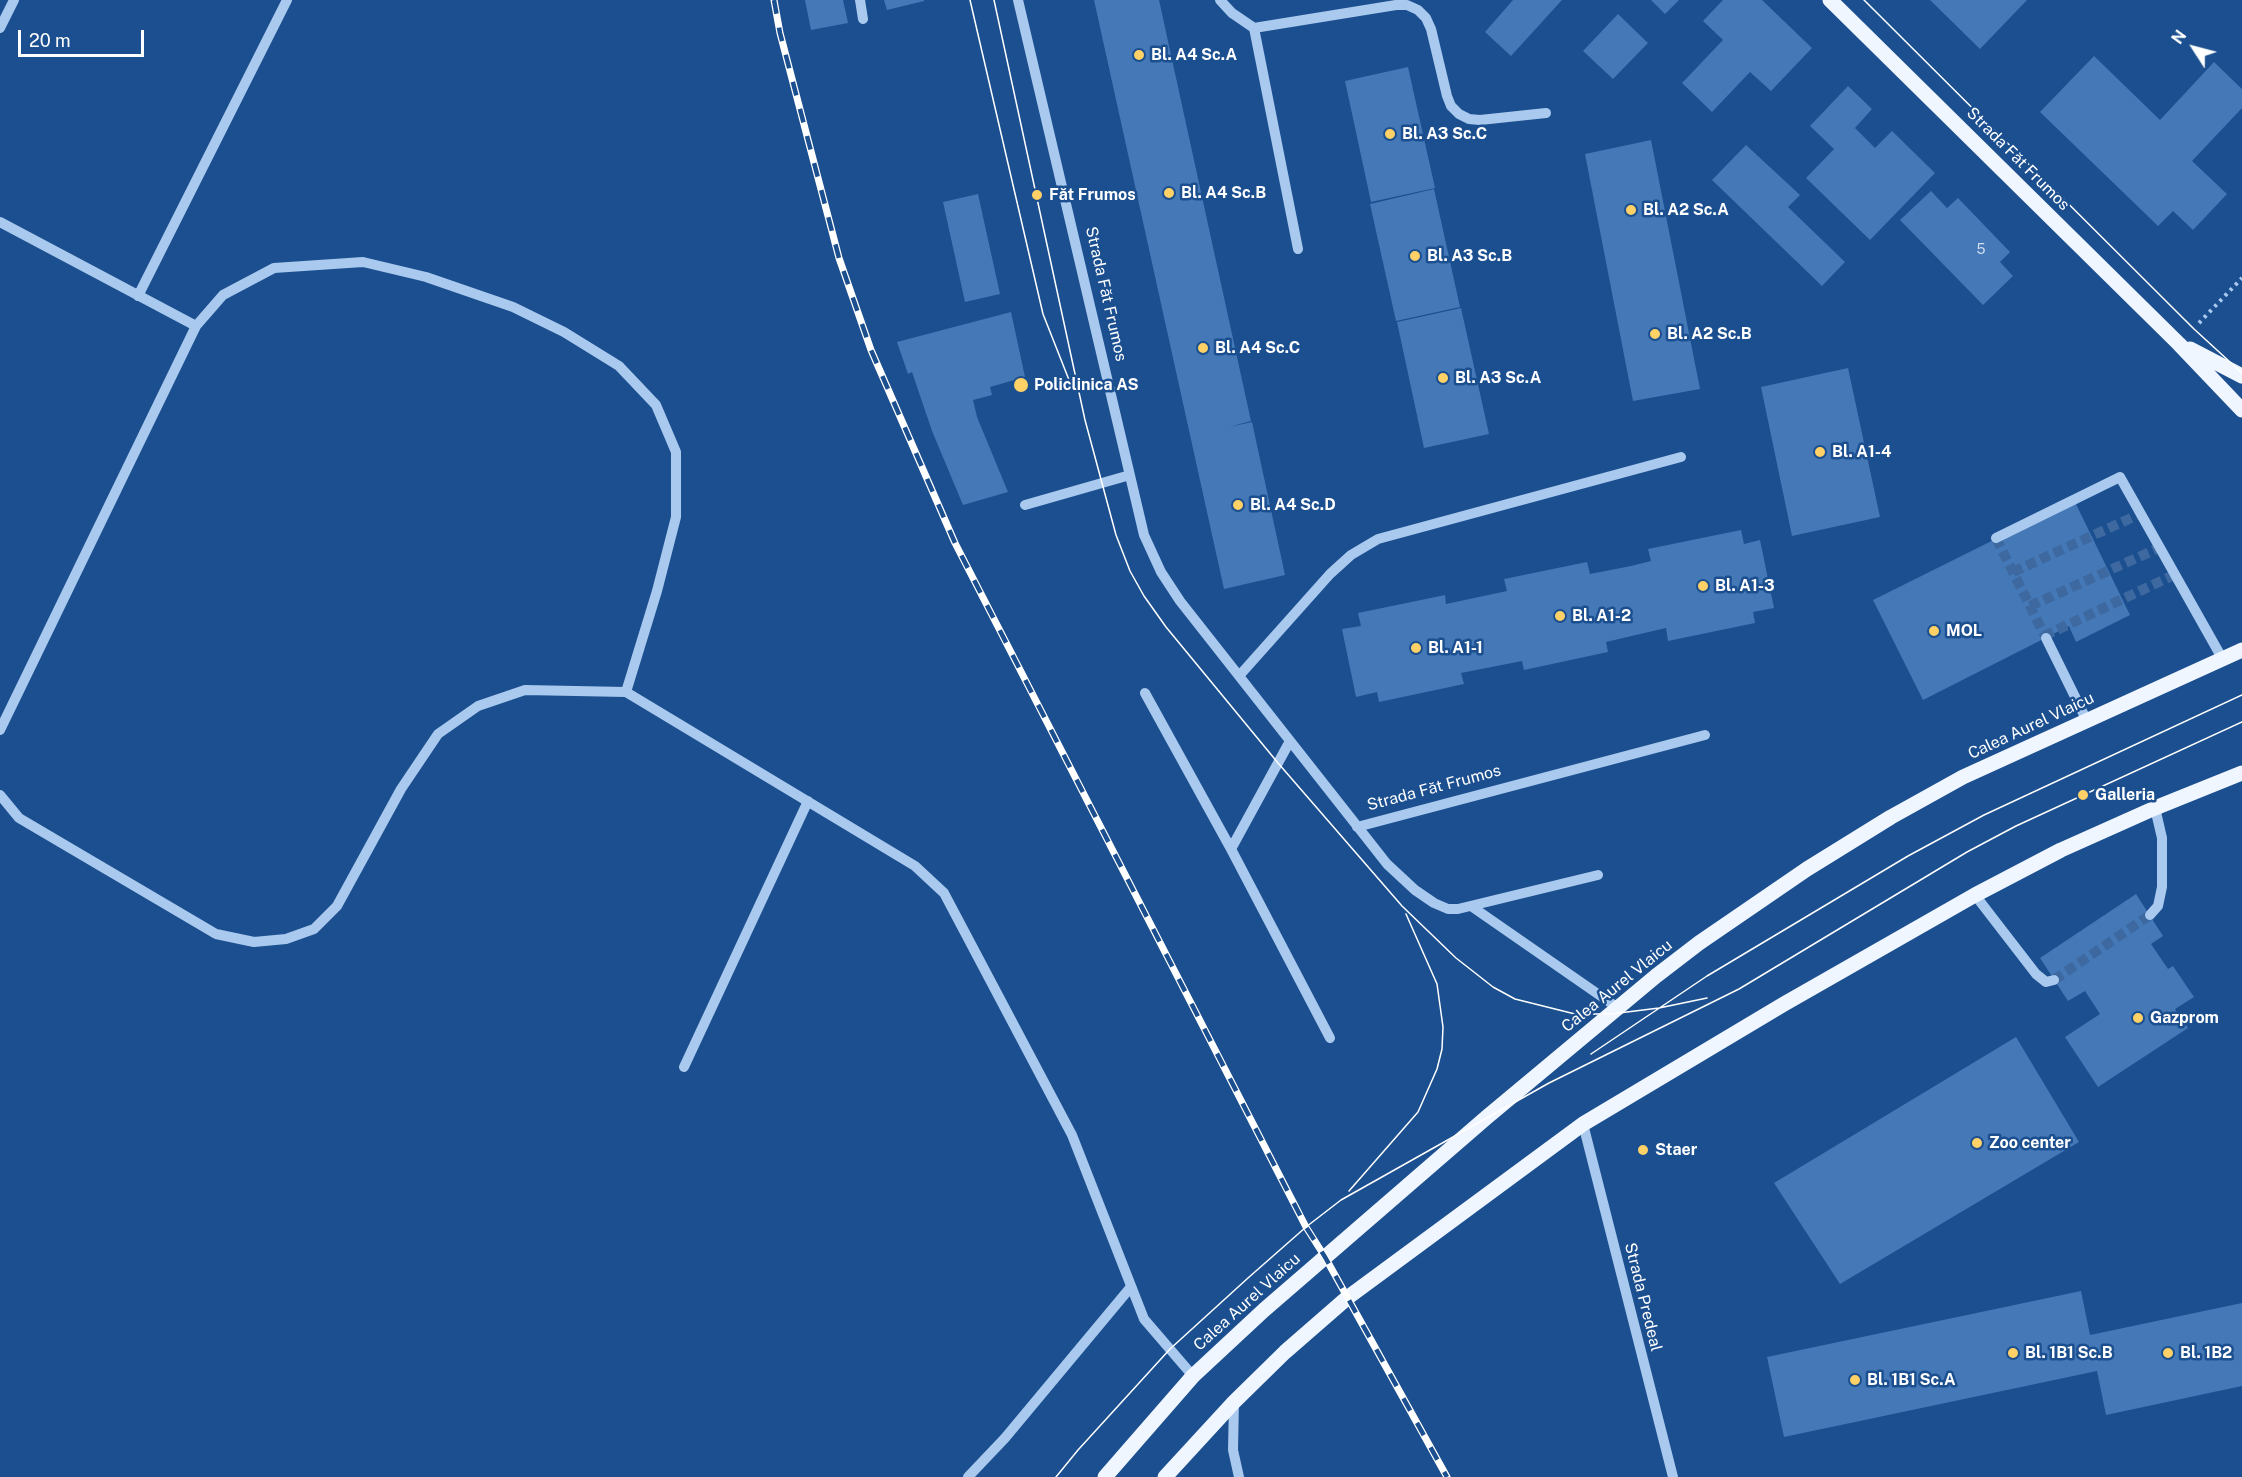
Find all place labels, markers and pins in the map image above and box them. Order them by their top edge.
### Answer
place label: Bl. A4 Sc.A [1151,45,1237,65]
marker: Bl. A4 Sc.A [1132,48,1146,62]
place label: Bl. A3 Sc.C [1402,124,1487,144]
marker: Bl. A3 Sc.C [1383,127,1397,141]
place label: Bl. A4 Sc.B [1181,183,1266,203]
place label: Făt Frumos [1049,185,1136,205]
marker: Bl. A4 Sc.B [1162,186,1176,200]
marker: Făt Frumos [1030,188,1044,202]
place label: Bl. A2 Sc.A [1643,200,1729,220]
marker: Bl. A2 Sc.A [1624,203,1638,217]
place label: Bl. A3 Sc.B [1427,246,1512,266]
marker: Bl. A3 Sc.B [1408,249,1422,263]
place label: Bl. A2 Sc.B [1667,324,1752,344]
marker: Bl. A2 Sc.B [1648,327,1662,341]
place label: Bl. A4 Sc.C [1215,338,1300,358]
marker: Bl. A4 Sc.C [1196,341,1210,355]
place label: Bl. A3 Sc.A [1455,368,1541,388]
marker: Bl. A3 Sc.A [1436,371,1450,385]
place label: Policlinica AS [1034,375,1139,395]
marker: Policlinica AS [1012,376,1030,394]
place label: Bl. A1-4 [1832,442,1892,462]
marker: Bl. A1-4 [1813,445,1827,459]
place label: Bl. A4 Sc.D [1250,495,1336,515]
marker: Bl. A4 Sc.D [1231,498,1245,512]
place label: Bl. A1-3 [1715,576,1775,596]
marker: Bl. A1-3 [1696,579,1710,593]
place label: Bl. A1-2 [1572,606,1631,626]
marker: Bl. A1-2 [1553,609,1567,623]
place label: MOL [1946,621,1982,641]
marker: MOL [1927,624,1941,638]
place label: Bl. A1-1 [1428,638,1483,658]
marker: Bl. A1-1 [1409,641,1423,655]
place label: Galleria [2095,785,2155,805]
marker: Galleria [2076,788,2090,802]
place label: Gazprom [2150,1008,2219,1028]
marker: Gazprom [2131,1011,2145,1025]
place label: Zoo center [1989,1133,2071,1153]
marker: Zoo center [1970,1136,1984,1150]
place label: Staer [1655,1140,1697,1160]
marker: Staer [1636,1143,1650,1157]
place label: Bl. 1B1 Sc.B [2025,1343,2113,1363]
place label: Bl. 1B2 [2180,1343,2232,1363]
marker: Bl. 1B1 Sc.B [2006,1346,2020,1360]
marker: Bl. 1B2 [2161,1346,2175,1360]
place label: Bl. 1B1 Sc.A [1867,1370,1956,1390]
marker: Bl. 1B1 Sc.A [1848,1373,1862,1387]

